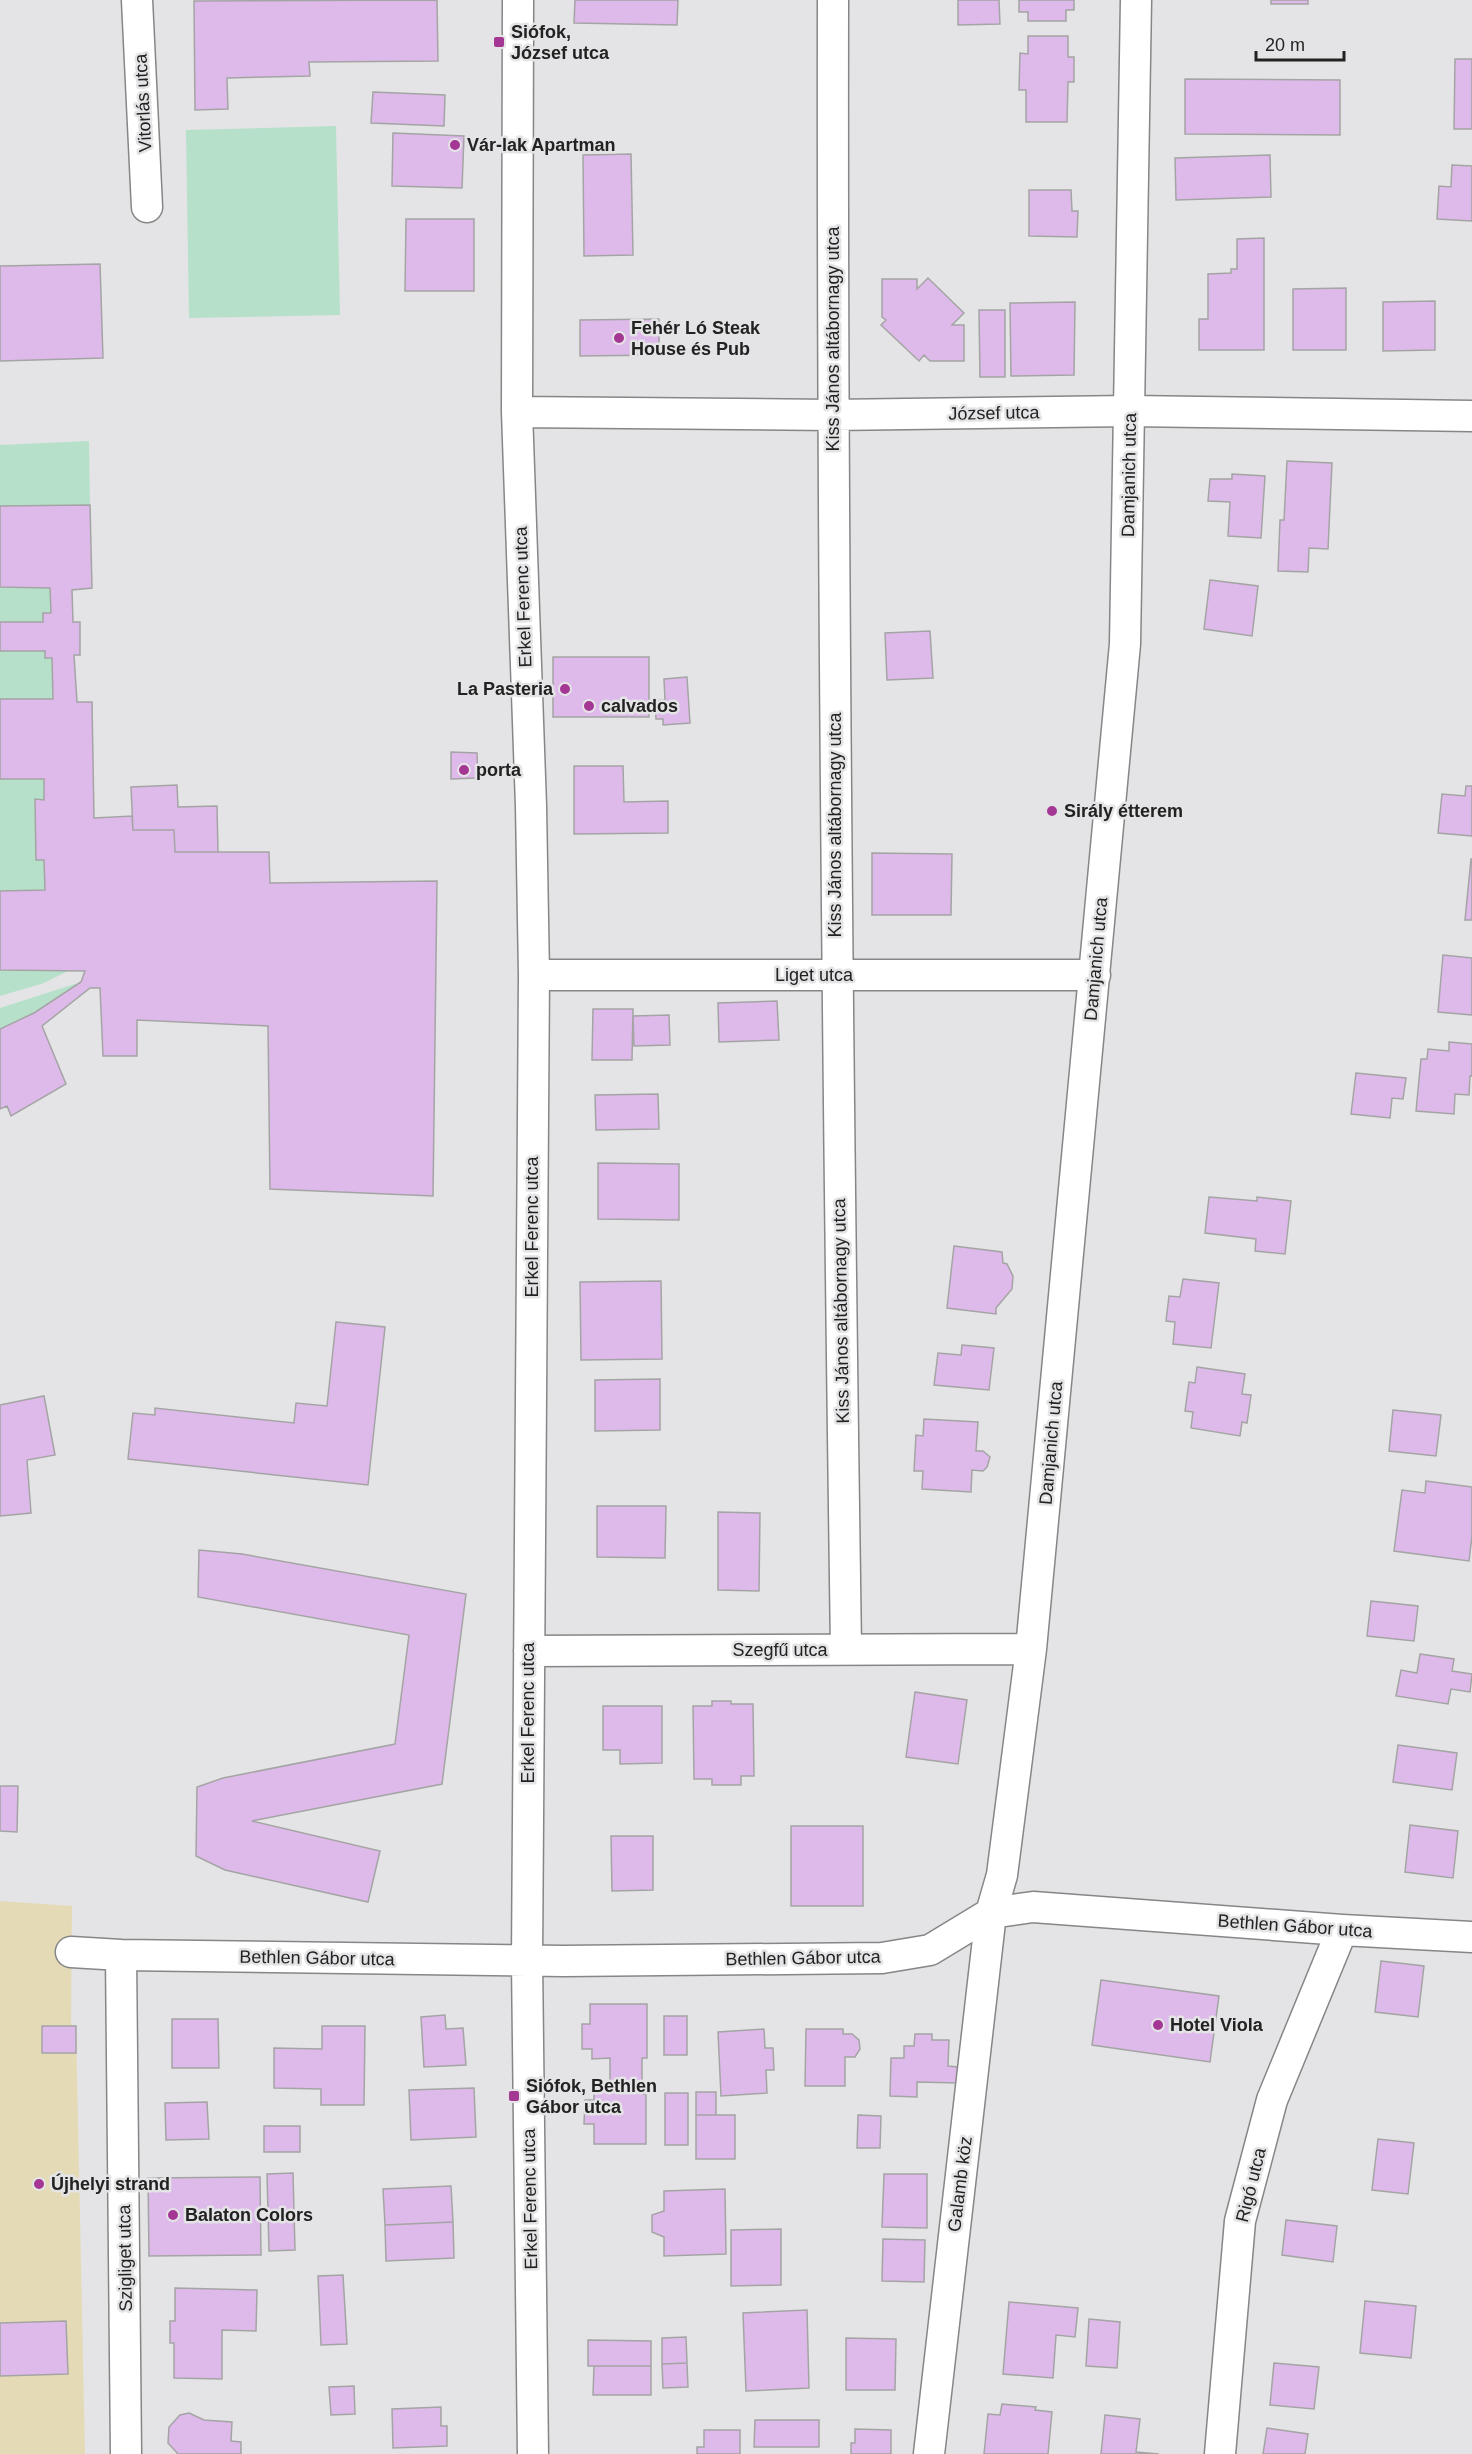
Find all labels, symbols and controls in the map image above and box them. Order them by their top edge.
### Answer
place label: Siófok, József utca [511,22,610,63]
scale bar [1256,24,1344,62]
marker: Siófok, József utca [492,35,506,49]
text: 20 m [1265,35,1305,55]
street label: Vitorlás utca [130,52,156,153]
place label: Vár-lak Apartman [467,135,615,155]
marker: Vár-lak Apartman [448,138,462,152]
street label: Kiss János altábornagy utca [823,225,843,452]
place label: Fehér Ló Steak House és Pub [631,318,761,359]
marker: Fehér Ló Steak House és Pub [612,331,626,345]
street label: József utca [948,402,1041,424]
street label: Damjanich utca [1118,412,1140,537]
street label: Erkel Ferenc utca [511,525,535,668]
place label: La Pasteria [457,679,554,699]
marker: La Pasteria [558,682,572,696]
place label: calvados [601,696,678,716]
marker: calvados [582,699,596,713]
street label: Kiss János altábornagy utca [825,711,845,938]
place label: porta [476,760,522,780]
marker: porta [457,763,471,777]
place label: Sirály étterem [1064,801,1183,821]
marker: Sirály étterem [1045,804,1059,818]
street label: Damjanich utca [1081,895,1111,1022]
street label: Liget utca [775,965,854,985]
street label: Erkel Ferenc utca [522,1155,542,1298]
street label: Kiss János altábornagy utca [829,1197,853,1424]
street label: Damjanich utca [1036,1379,1066,1506]
street label: Szegfű utca [732,1640,829,1660]
street label: Erkel Ferenc utca [518,1641,538,1784]
street label: Bethlen Gábor utca [1217,1911,1374,1941]
street label: Bethlen Gábor utca [239,1947,396,1969]
street label: Bethlen Gábor utca [725,1947,882,1969]
place label: Hotel Viola [1170,2015,1264,2035]
marker: Hotel Viola [1151,2018,1165,2032]
place label: Siófok, Bethlen Gábor utca [526,2076,657,2117]
marker: Siófok, Bethlen Gábor utca [507,2089,521,2103]
street label: Erkel Ferenc utca [519,2127,541,2270]
street label: Galamb köz [944,2135,976,2233]
street label: Rigó utca [1232,2145,1270,2224]
place label: Újhelyi strand [51,2173,170,2194]
marker: Újhelyi strand [32,2177,46,2191]
street label: Szigliget utca [114,2203,136,2312]
place label: Balaton Colors [185,2205,313,2225]
marker: Balaton Colors [166,2208,180,2222]

